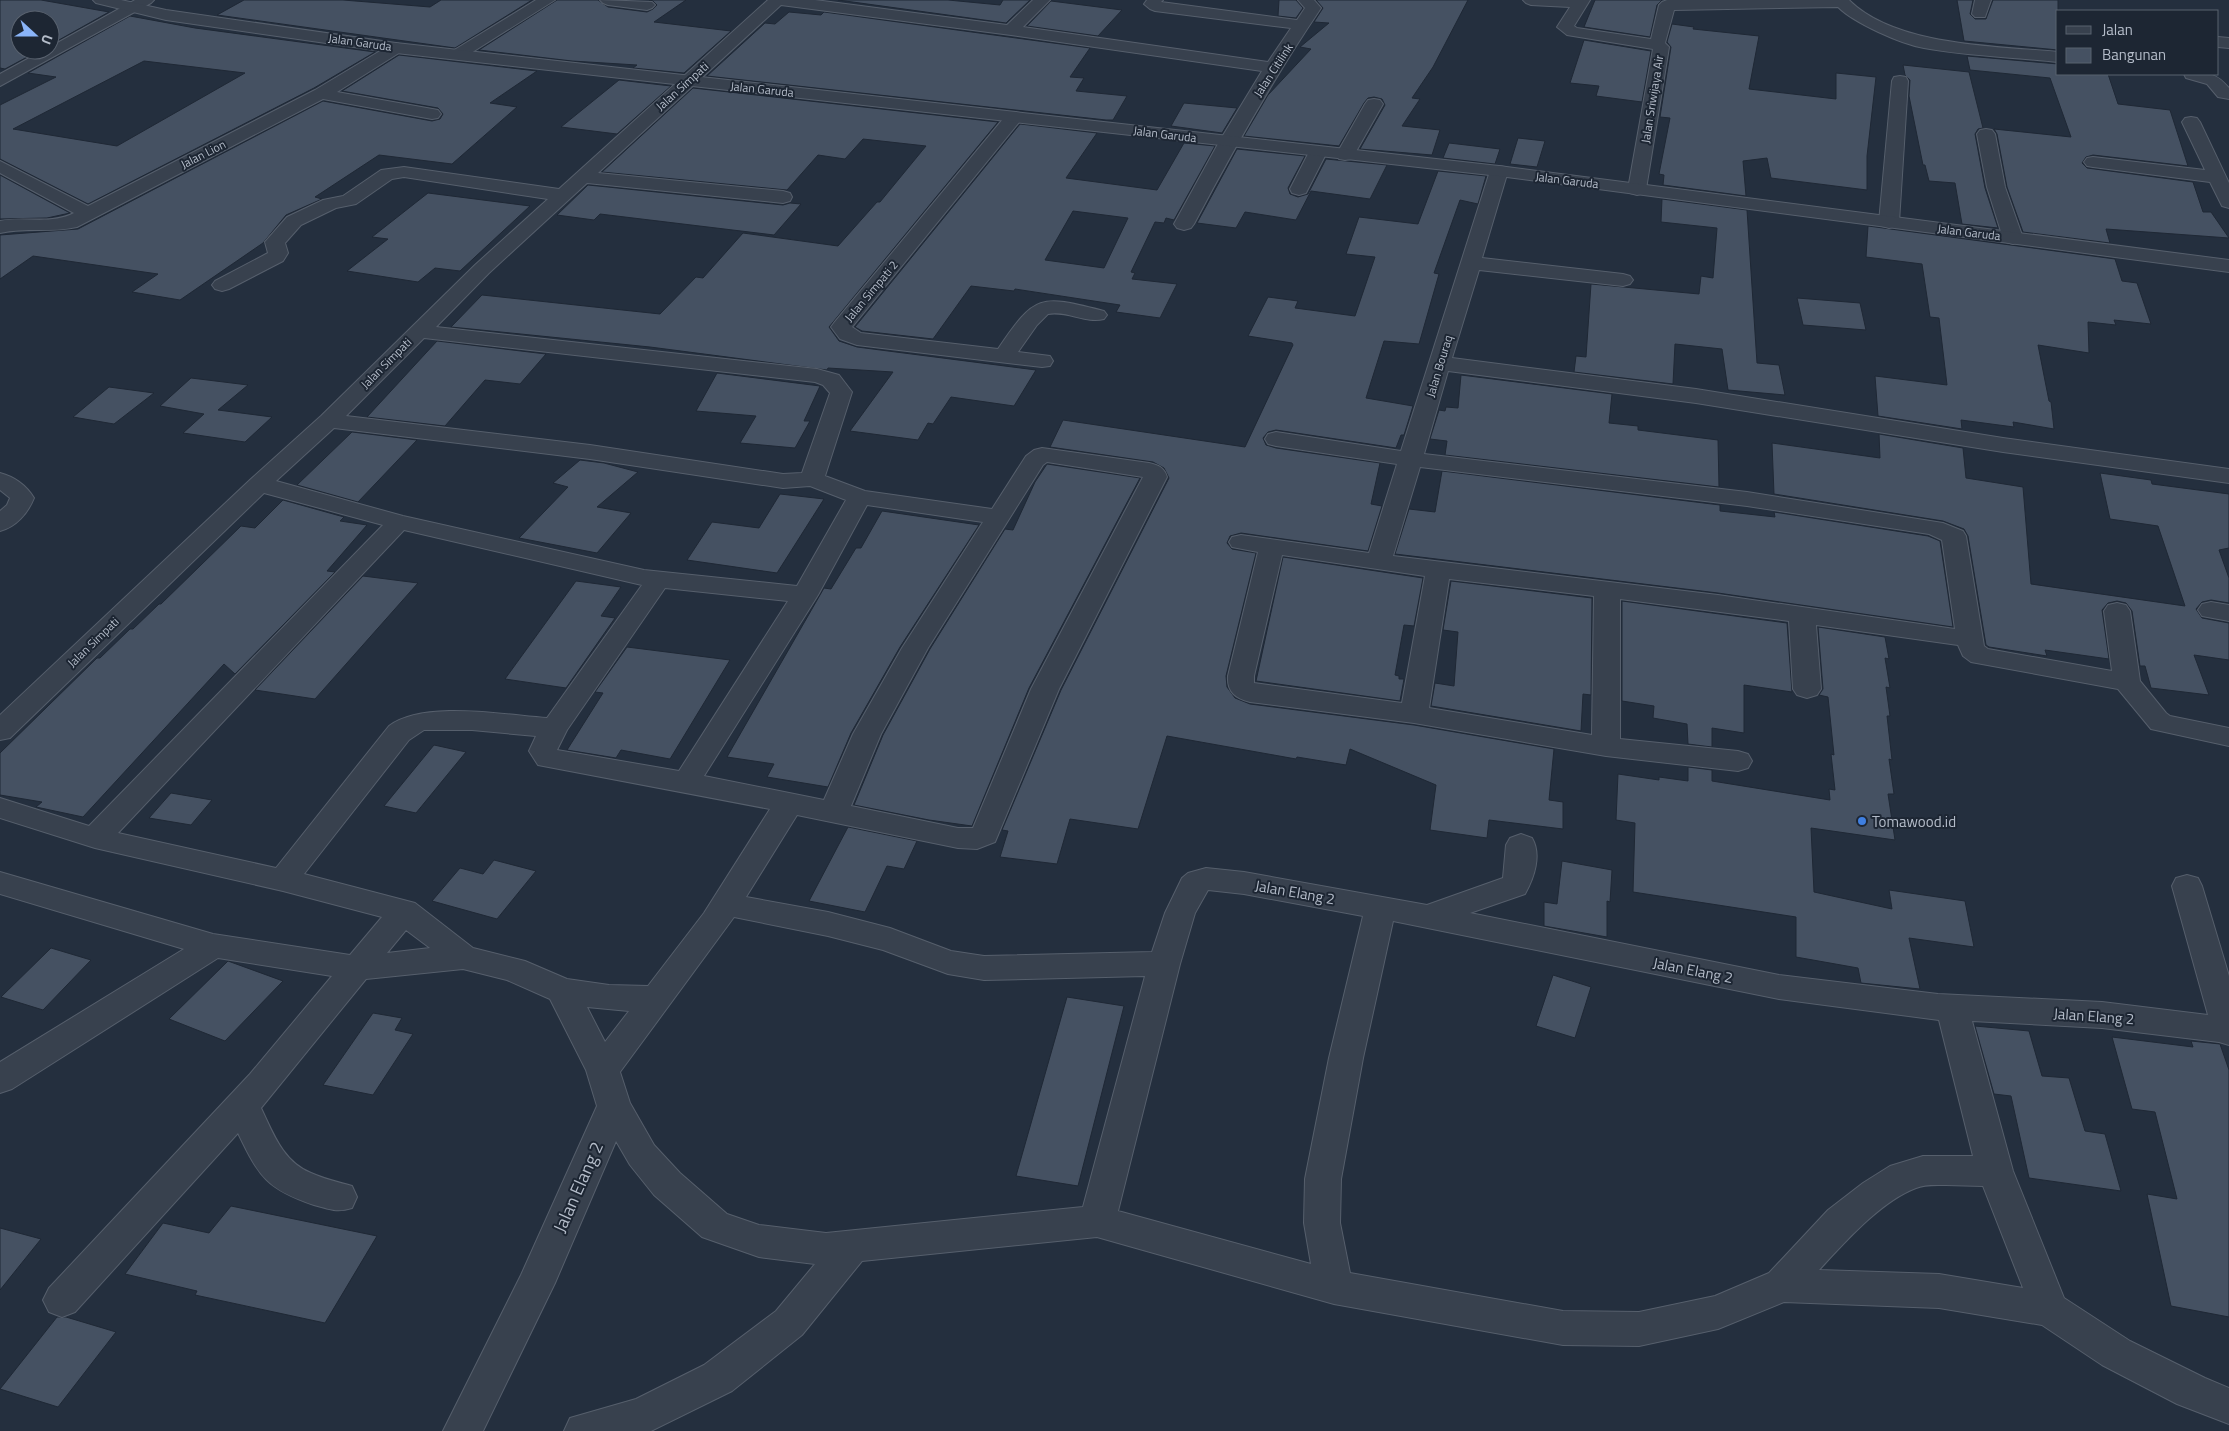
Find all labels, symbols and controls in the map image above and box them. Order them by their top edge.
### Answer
north arrow [10,10,60,60]
legend [2056,10,2219,75]
text: Jalan [2102,18,2133,41]
street label: Jalan Garuda [327,28,393,56]
text: U [36,32,59,48]
street label: Jalan Citilink [1248,39,1298,101]
text: Bangunan [2102,43,2166,66]
street label: Jalan Sriwijaya Air [1636,53,1668,145]
street label: Jalan Simpati [651,57,713,115]
street label: Jalan Garuda [729,76,795,102]
street label: Jalan Garuda [1132,121,1198,147]
street label: Jalan Lion [177,135,229,173]
street label: Jalan Garuda [1534,167,1600,193]
street label: Jalan Garuda [1936,219,2002,245]
street label: Jalan Simpati 2 [840,256,902,326]
street label: Jalan Simpati [356,333,416,393]
street label: Jalan Bouraq [1421,333,1457,399]
street label: Jalan Simpati [63,612,123,672]
place label: Tomawood.id [1872,810,1956,833]
marker: Tomawood.id [1856,815,1868,827]
street label: Jalan Elang 2 [1253,874,1337,910]
street label: Jalan Elang 2 [1651,951,1735,989]
street label: Jalan Elang 2 [2053,1002,2135,1030]
street label: Jalan Elang 2 [546,1137,610,1237]

